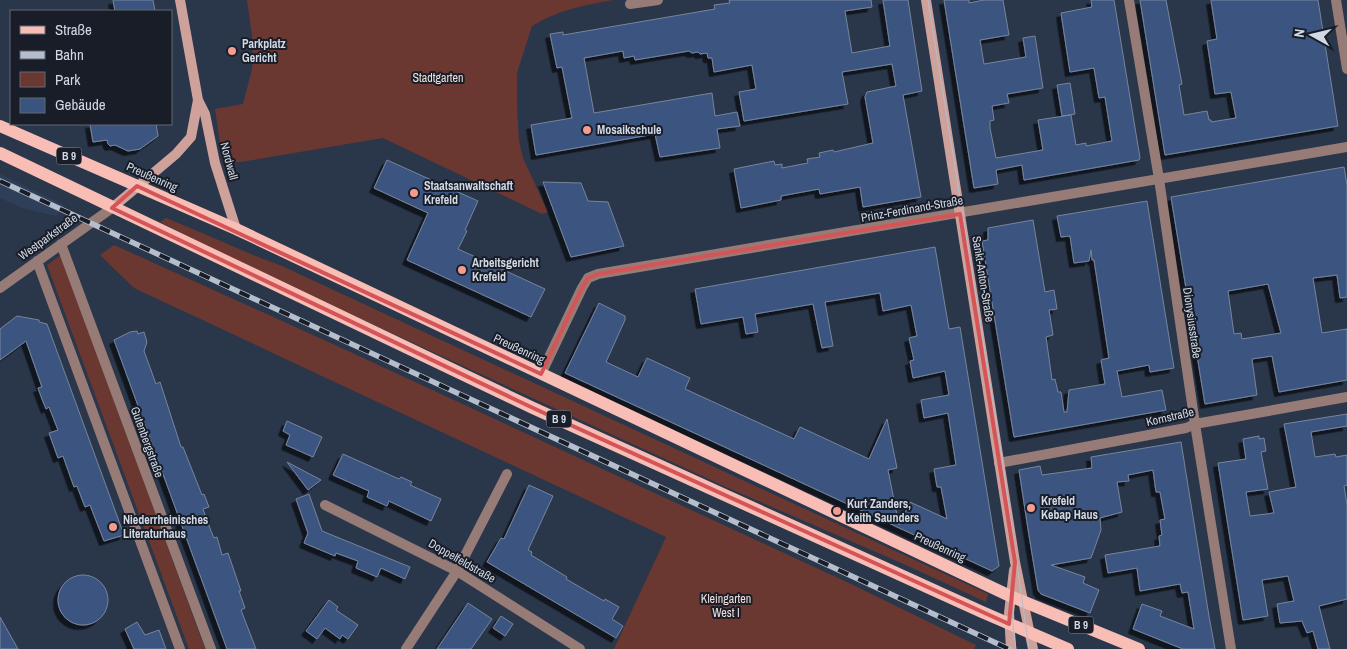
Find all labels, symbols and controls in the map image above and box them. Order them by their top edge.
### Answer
legend [10,10,172,125]
north arrow [1287,10,1337,60]
text: Straße [55,19,92,40]
text: N [1290,28,1309,39]
place label: Parkplatz Gericht [242,36,286,66]
text: Bahn [55,44,84,65]
marker: Parkplatz Gericht [226,45,238,57]
text: Park [55,69,81,90]
park label: Stadtgarten [413,70,463,86]
text: Gebäude [55,94,106,115]
place label: Mosaikschule [597,122,662,138]
marker: Mosaikschule [581,124,593,136]
street label: Nordwall [216,140,242,182]
road number: B 9 [56,148,82,164]
street label: Preußenring [124,159,181,196]
place label: Staatsanwaltschaft Krefeld [424,178,514,208]
marker: Staatsanwaltschaft Krefeld [408,187,420,199]
street label: Prinz-Ferdinand-Straße [860,192,964,226]
street label: Westparkstraße [15,210,81,264]
street label: Sankt-Anton-Straße [968,235,998,323]
place label: Arbeitsgericht Krefeld [472,255,539,285]
marker: Arbeitsgericht Krefeld [456,264,468,276]
street label: Dionysiusstraße [1179,286,1205,360]
street label: Preußenring [491,330,548,368]
street label: Gutenbergstraße [127,404,167,480]
street label: Kornstraße [1144,404,1196,430]
road number: B 9 [546,410,572,428]
place label: Krefeld Kebap Haus [1041,493,1098,523]
place label: Kurt Zanders, Keith Saunders [847,496,920,526]
marker: Krefeld Kebap Haus [1025,502,1037,514]
marker: Kurt Zanders, Keith Saunders [831,505,843,517]
place label: Niederrheinisches Literaturhaus [123,512,209,542]
marker: Niederrheinisches Literaturhaus [107,521,119,533]
street label: Preußenring [912,528,969,566]
street label: Doppelfeldstraße [426,535,498,587]
park label: Kleingarten West I [701,591,751,621]
road number: B 9 [1068,616,1094,634]

